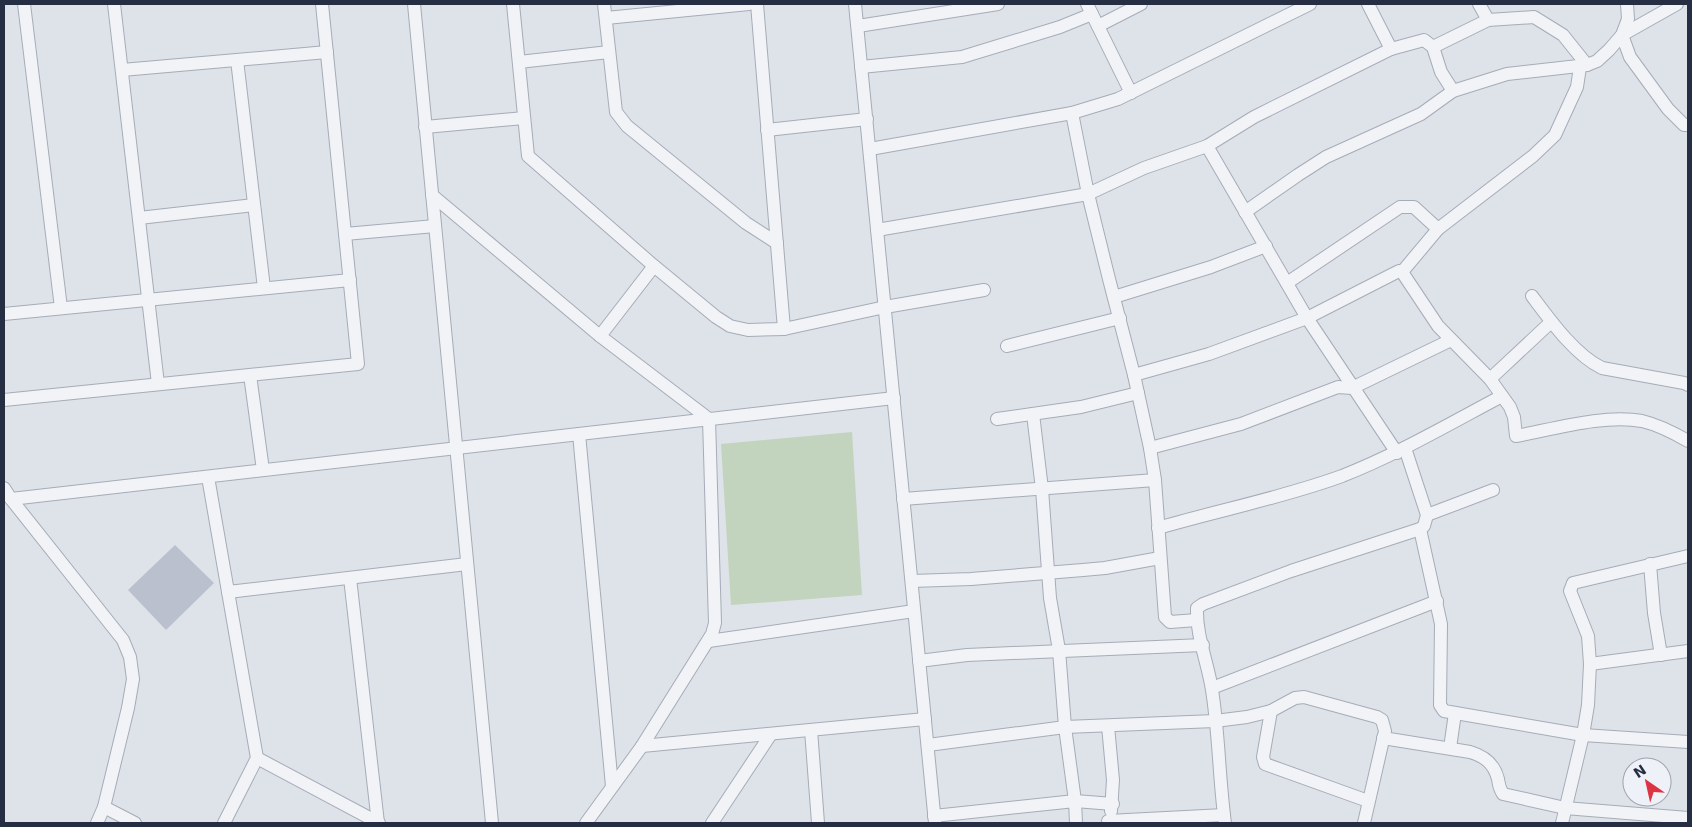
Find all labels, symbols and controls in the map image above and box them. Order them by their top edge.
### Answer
north arrow [1622,757,1672,807]
text: N [1630,761,1649,781]

